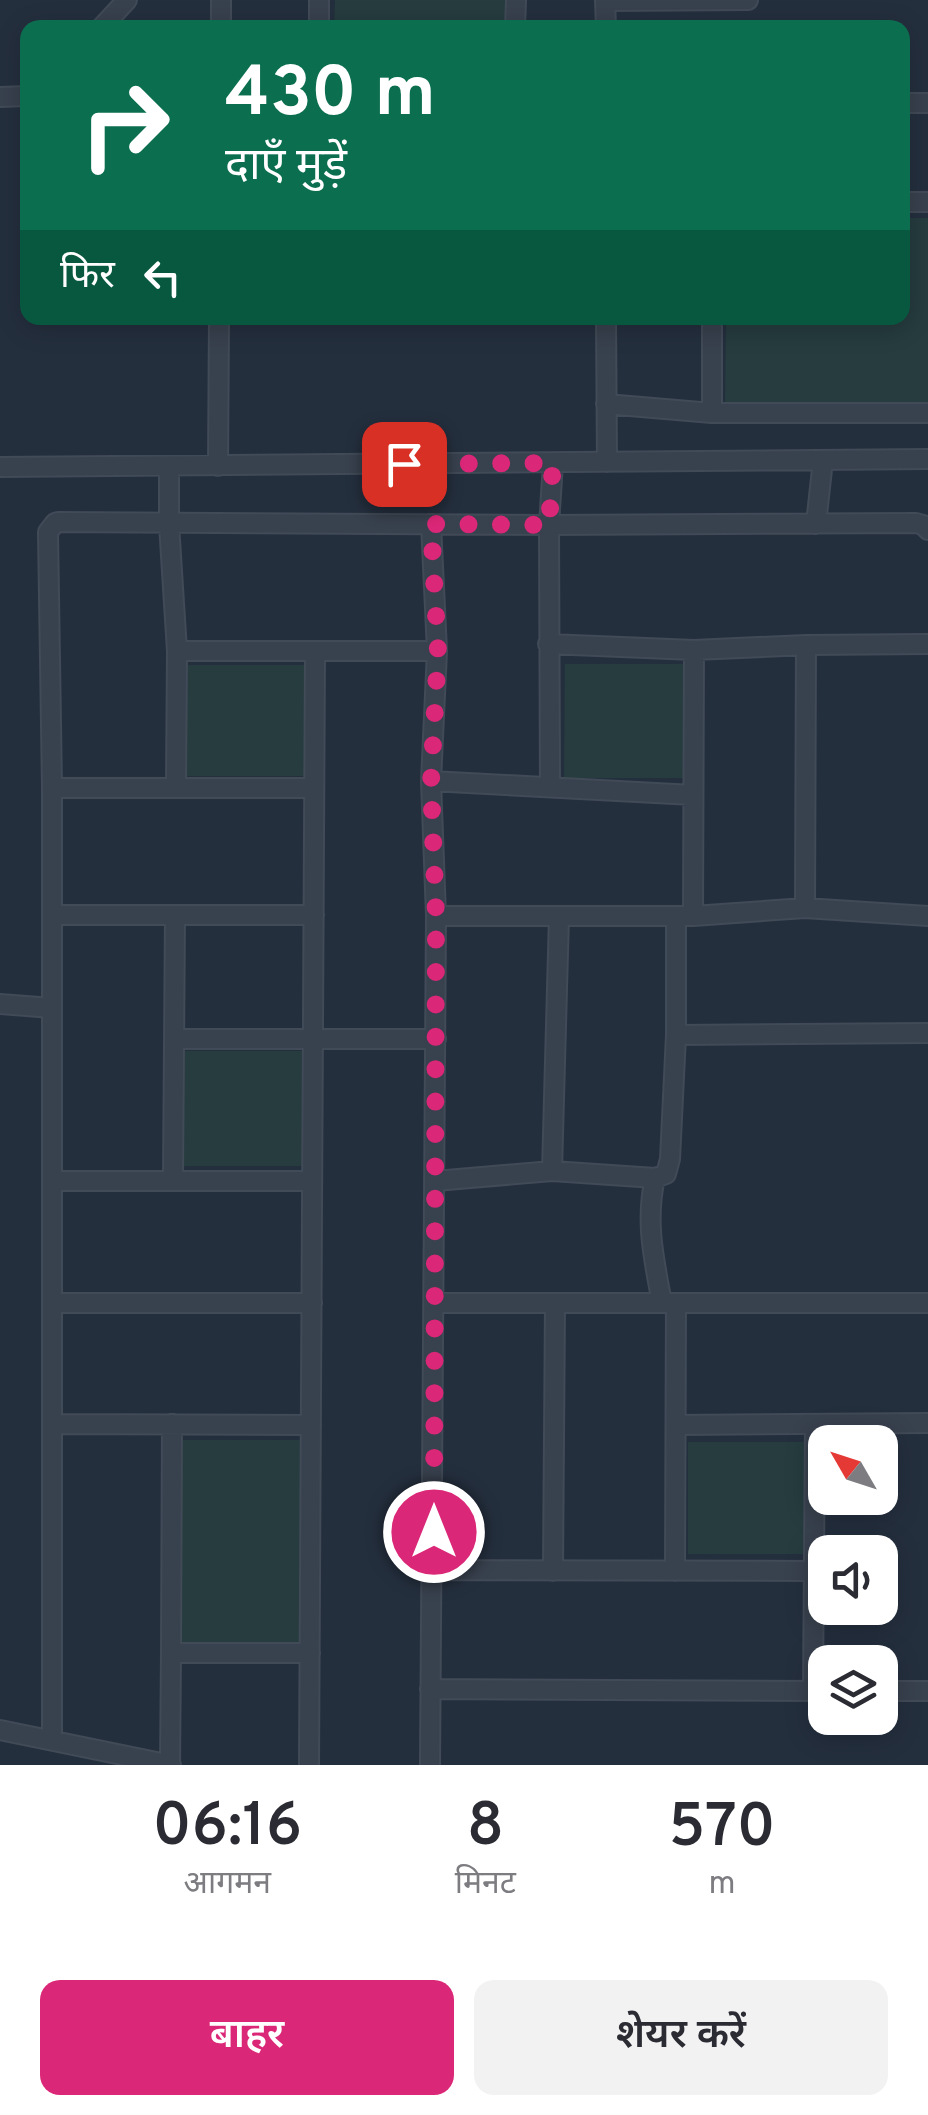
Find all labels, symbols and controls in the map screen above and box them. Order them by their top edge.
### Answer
text: 430 m [225,52,436,141]
icon: right [60,60,190,190]
text: दाएँ मुड़ें [225,139,347,196]
icon: left [135,250,190,305]
text: फिर [60,253,115,302]
pin [362,422,447,507]
icon: arrive [377,437,432,492]
north arrow [808,1425,898,1515]
map controls [808,1425,898,1735]
position arrow [382,1480,486,1584]
button: sound [808,1535,898,1625]
button: layers [808,1645,898,1735]
text: 06:16 [152,1791,302,1867]
text: 8 [467,1791,504,1867]
text: 570 [668,1792,776,1868]
text: आगमन [184,1865,271,1905]
text: मिनट [455,1865,516,1905]
text: m [708,1865,736,1905]
button: बाहर [40,1980,454,2095]
button: शेयर करें [474,1980,888,2095]

